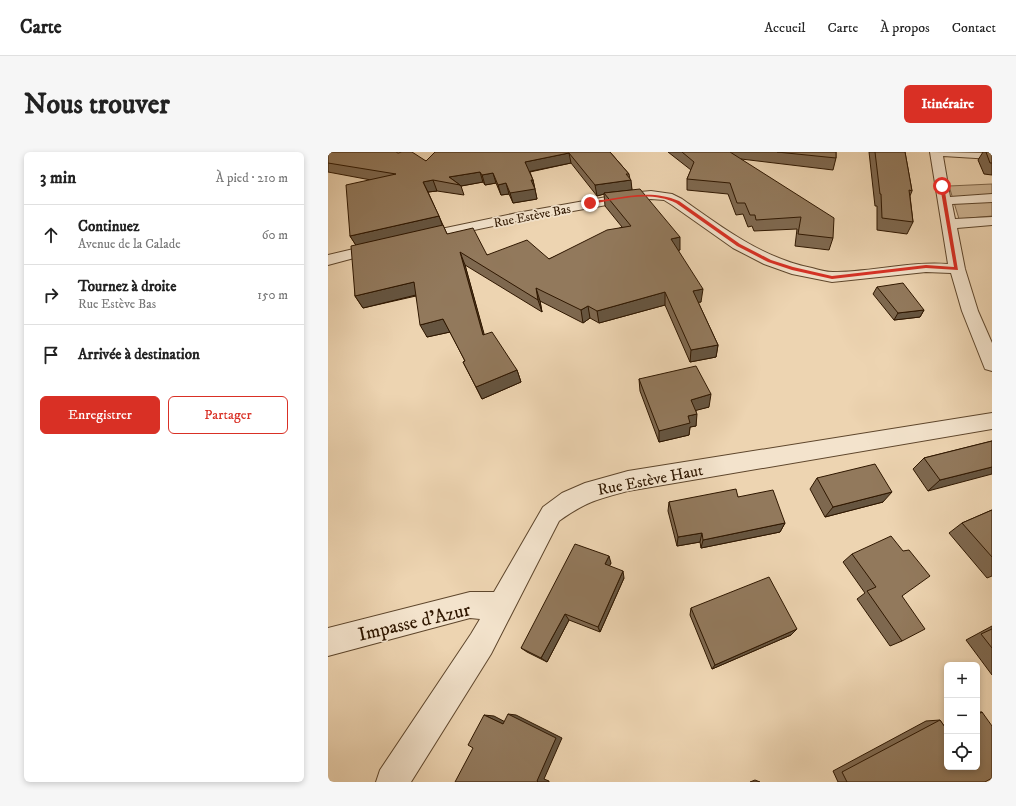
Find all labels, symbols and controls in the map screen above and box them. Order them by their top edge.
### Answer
text: Carte [20,16,62,39]
text: Accueil [764,19,806,37]
text: Carte [828,19,858,37]
text: À propos [880,19,930,37]
text: Contact [952,19,996,37]
button: Itinéraire [904,85,992,123]
text: Nous trouver [24,87,170,122]
text: 3 min [40,167,76,189]
text: À pied · 210 m [216,170,288,186]
route start [933,177,951,195]
route end [581,194,599,212]
street label: Rue Estève Bas [492,201,572,231]
text: Continuez [78,217,139,236]
icon: ahead [40,224,62,246]
text: 60 m [262,227,288,243]
text: Avenue de la Calade [78,236,181,252]
text: Tournez à droite [78,277,176,296]
icon: right [40,284,62,306]
text: 150 m [257,287,288,303]
text: Rue Estève Bas [78,296,156,312]
icon: arrive [40,344,62,366]
text: Arrivée à destination [78,345,200,364]
button: Enregistrer [40,396,160,434]
button: Partager [168,396,288,434]
street label: Rue Estève Haut [596,460,705,500]
street label: Impasse d'Azur [356,598,473,647]
map controls [944,662,980,770]
button: + [944,662,980,698]
button: − [944,698,980,734]
button: locate [944,734,980,770]

